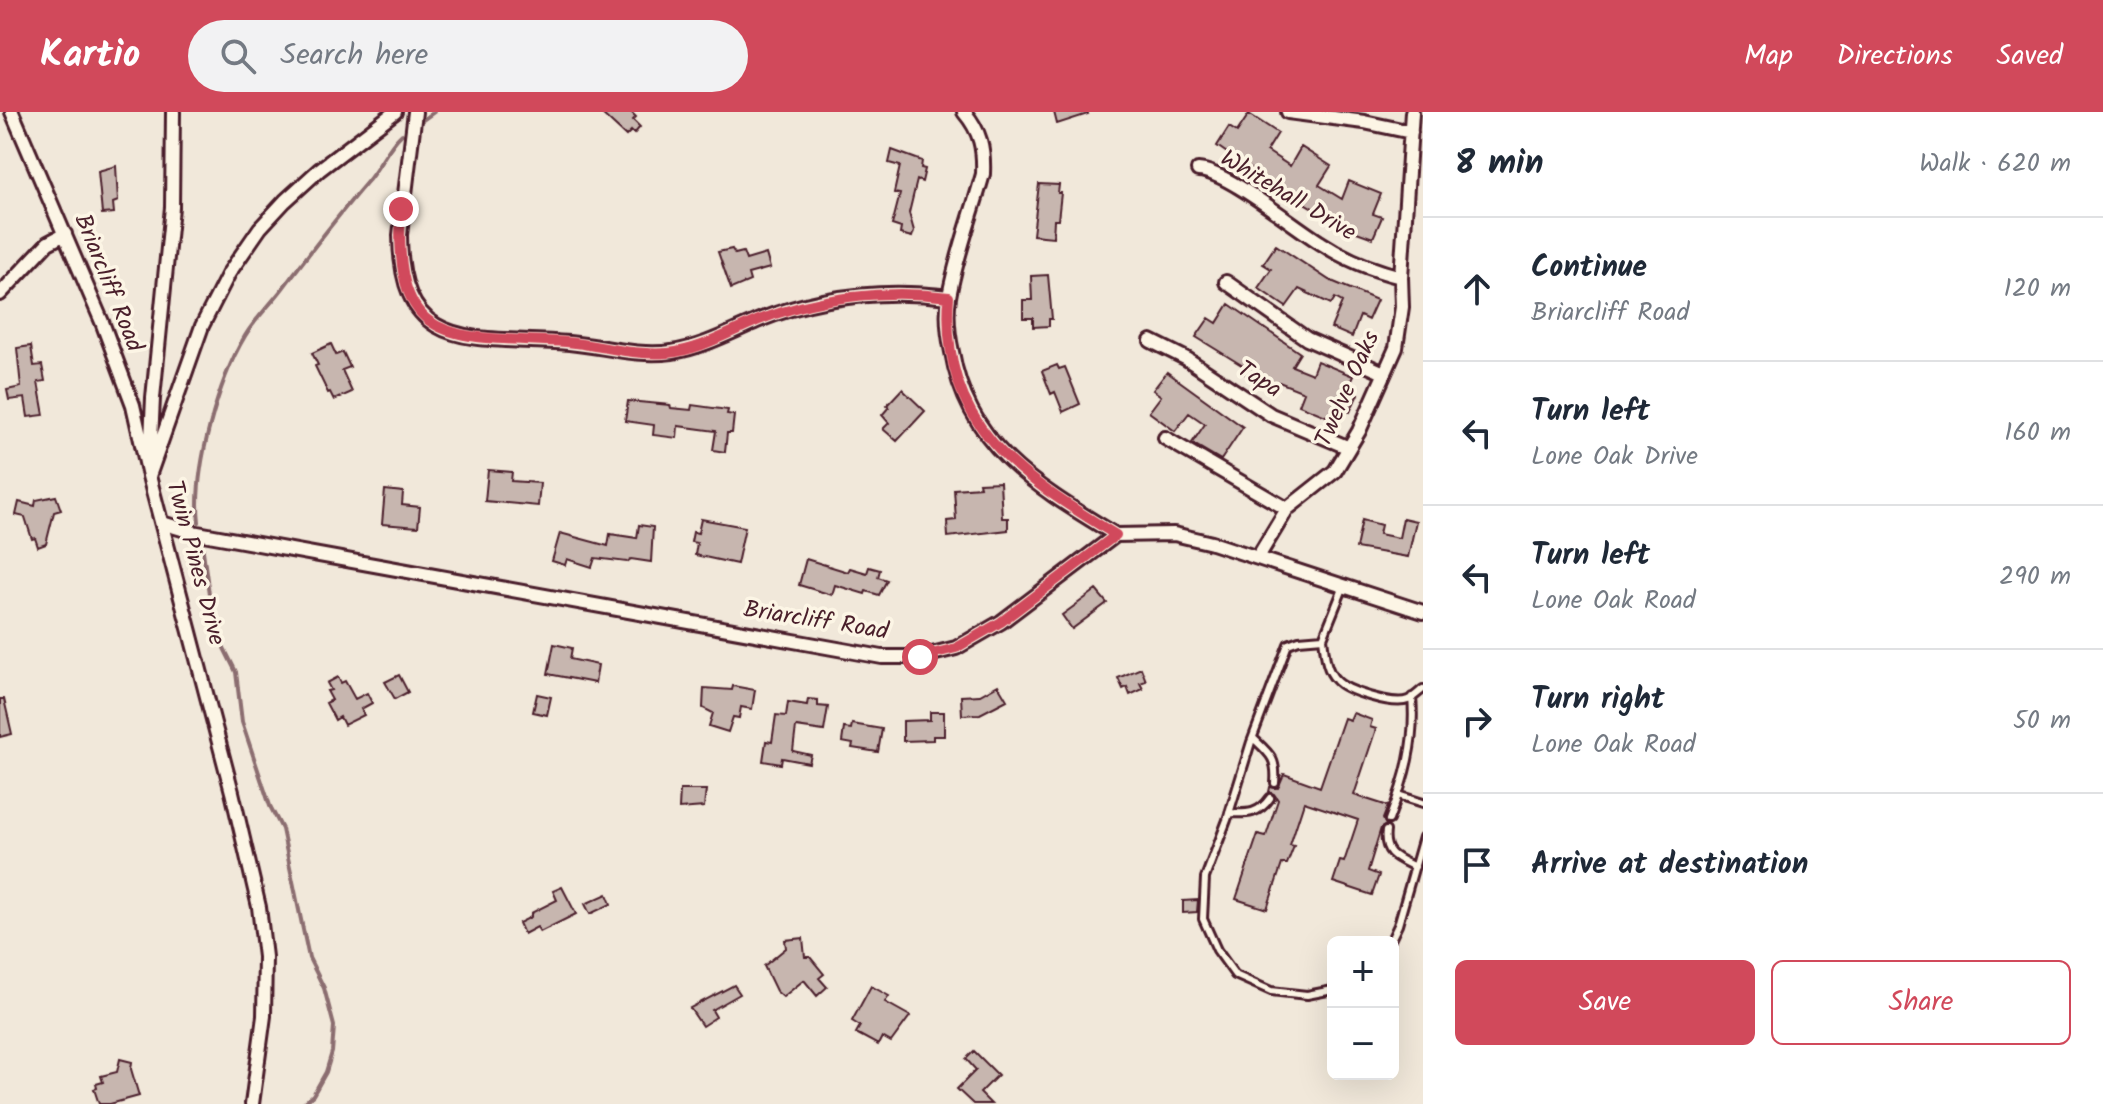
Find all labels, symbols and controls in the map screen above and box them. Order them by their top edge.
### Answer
search box [188,20,748,92]
text: Kartio [40,26,140,86]
text: Search here [280,32,428,80]
icon: search [216,34,260,78]
text: Map [1744,34,1793,79]
text: Directions [1837,34,1953,79]
text: Saved [1997,34,2063,79]
text: 8 min [1455,137,1544,191]
street label: Whitehall Drive [1212,140,1364,252]
text: Walk · 620 m [1919,143,2071,185]
route end [383,191,419,227]
street label: Briarcliff Road [63,208,154,359]
text: Continue [1531,244,1647,292]
icon: ahead [1455,267,1499,311]
text: 120 m [2004,268,2071,310]
text: Briarcliff Road [1531,292,1689,334]
street label: Twelve Oaks [1305,325,1391,453]
street label: Tapa [1229,351,1289,409]
text: Turn left [1531,388,1650,436]
icon: left [1455,411,1499,455]
text: 160 m [2004,412,2071,454]
text: Lone Oak Drive [1531,436,1698,478]
street label: Twin Pines Drive [154,476,236,650]
text: Turn left [1531,532,1650,580]
icon: left [1455,555,1499,599]
text: 290 m [1999,556,2071,598]
text: Lone Oak Road [1531,580,1696,622]
street label: Briarcliff Road [741,590,892,652]
route start [902,639,938,675]
text: Turn right [1531,676,1664,724]
icon: right [1455,699,1499,743]
text: 50 m [2013,700,2071,742]
text: Lone Oak Road [1531,724,1696,766]
text: Arrive at destination [1531,841,1808,889]
icon: arrive [1455,843,1499,887]
map controls [1327,936,1399,1080]
button: + [1327,936,1399,1008]
button: Save [1455,960,1755,1045]
button: Share [1771,960,2071,1045]
button: − [1327,1008,1399,1080]

